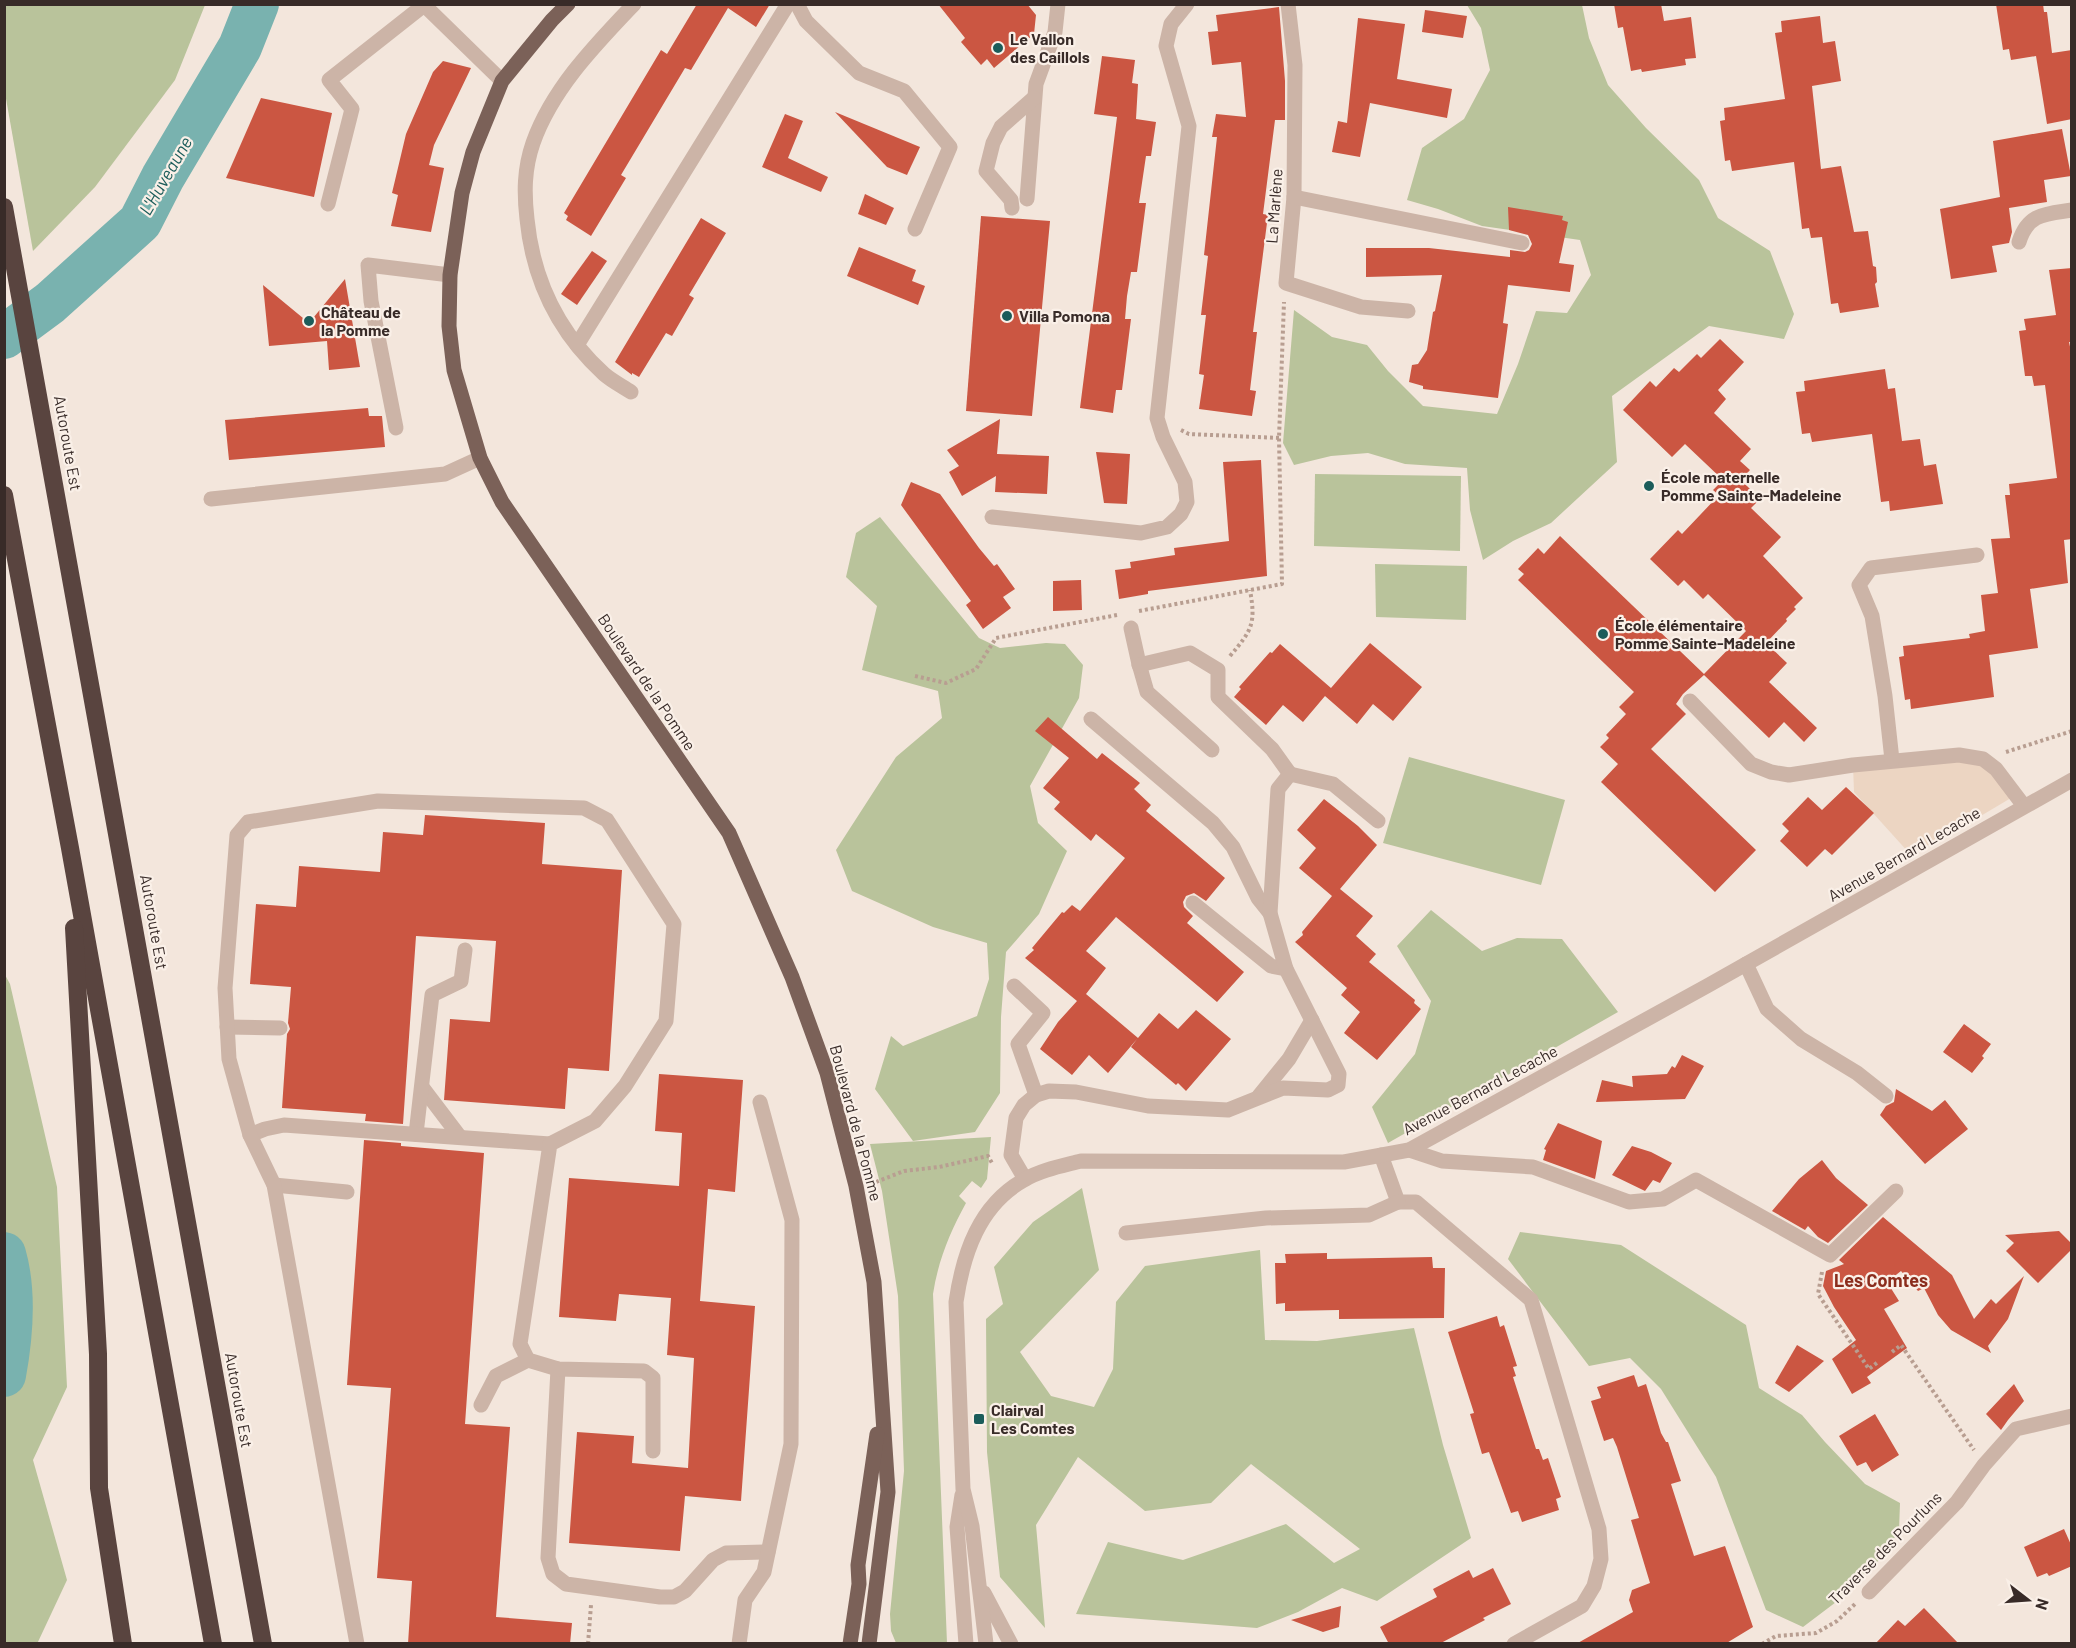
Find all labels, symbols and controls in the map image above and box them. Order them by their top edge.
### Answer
place label: Le Vallon des Caillols [1010,29,1090,66]
marker: Le Vallon des Caillols [991,41,1005,55]
water label: L'Huveaune [134,132,196,219]
street label: La Marlène [1261,168,1286,244]
place label: Château de la Pomme [321,302,401,339]
place label: Villa Pomona [1019,306,1110,325]
marker: Villa Pomona [1000,309,1014,323]
marker: Château de la Pomme [302,314,316,328]
street label: Autoroute Est [51,394,86,492]
place label: École maternelle Pomme Sainte-Madeleine [1661,467,1842,504]
marker: École maternelle Pomme Sainte-Madeleine [1642,479,1656,493]
street label: Boulevard de la Pomme [595,610,700,754]
place label: École élémentaire Pomme Sainte-Madeleine [1615,615,1796,652]
marker: École élémentaire Pomme Sainte-Madeleine [1596,627,1610,641]
street label: Avenue Bernard Lecache [1824,802,1983,905]
street label: Autoroute Est [137,873,172,971]
street label: Avenue Bernard Lecache [1399,1041,1560,1138]
street label: Boulevard de la Pomme [826,1043,886,1203]
district label: Les Comtes [1834,1269,1928,1291]
street label: Autoroute Est [222,1351,257,1449]
place label: Clairval Les Comtes [991,1400,1075,1437]
marker: Clairval Les Comtes [972,1412,986,1426]
street label: Traverse des Pourluns [1824,1487,1945,1608]
north arrow [1998,1570,2058,1630]
text: N [2032,1597,2053,1612]

